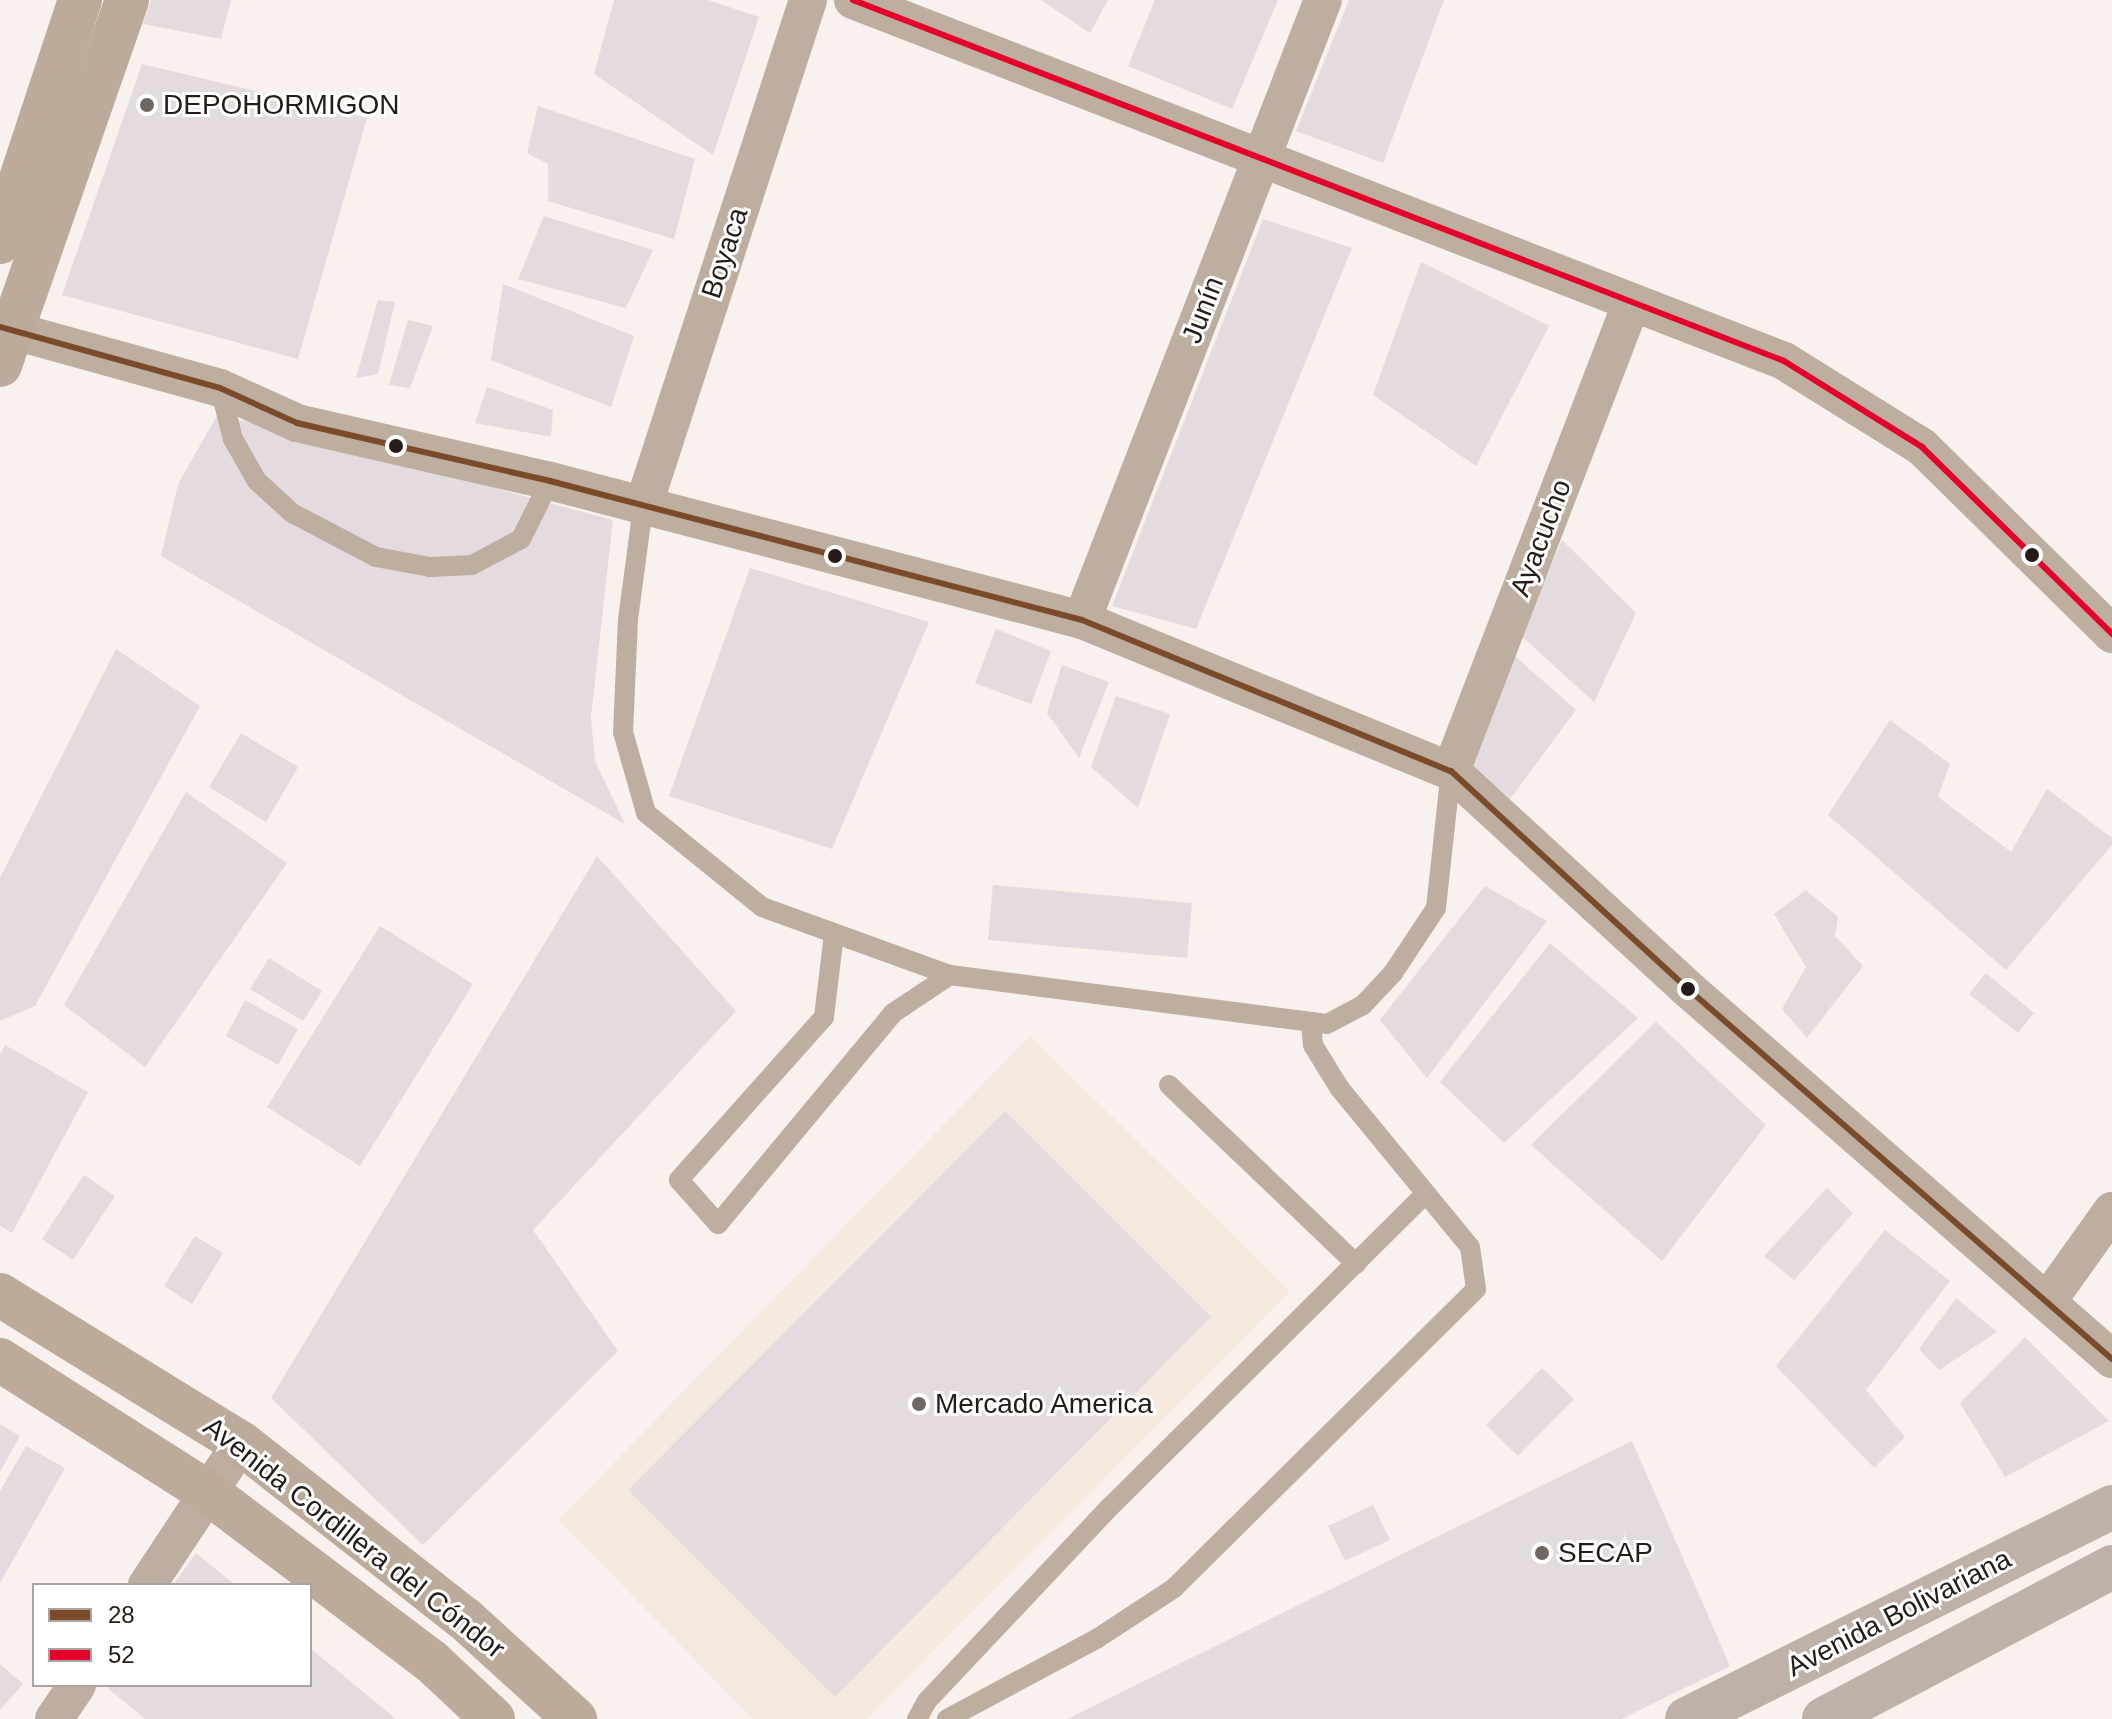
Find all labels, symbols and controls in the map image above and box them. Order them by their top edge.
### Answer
place label: DEPOHORMIGON [163,88,399,122]
marker: DEPOHORMIGON [138,96,156,114]
street label: Boyaca [695,203,755,303]
street label: Junín [1175,272,1231,348]
unlabelled marker [388,438,404,454]
street label: Ayacucho [1503,475,1579,601]
unlabelled marker [2024,547,2040,563]
unlabelled marker [827,548,843,564]
unlabelled marker [1680,981,1696,997]
place label: Mercado America [935,1387,1154,1421]
marker: Mercado America [910,1395,928,1413]
street label: Avenida Cordillera del Cóndor [197,1410,511,1666]
place label: SECAP [1558,1536,1653,1570]
street label: Avenida Bolivariana [1781,1542,2017,1684]
marker: SECAP [1533,1544,1551,1562]
legend [32,1583,312,1687]
text: 28 [108,1601,135,1628]
text: 52 [108,1641,135,1668]

